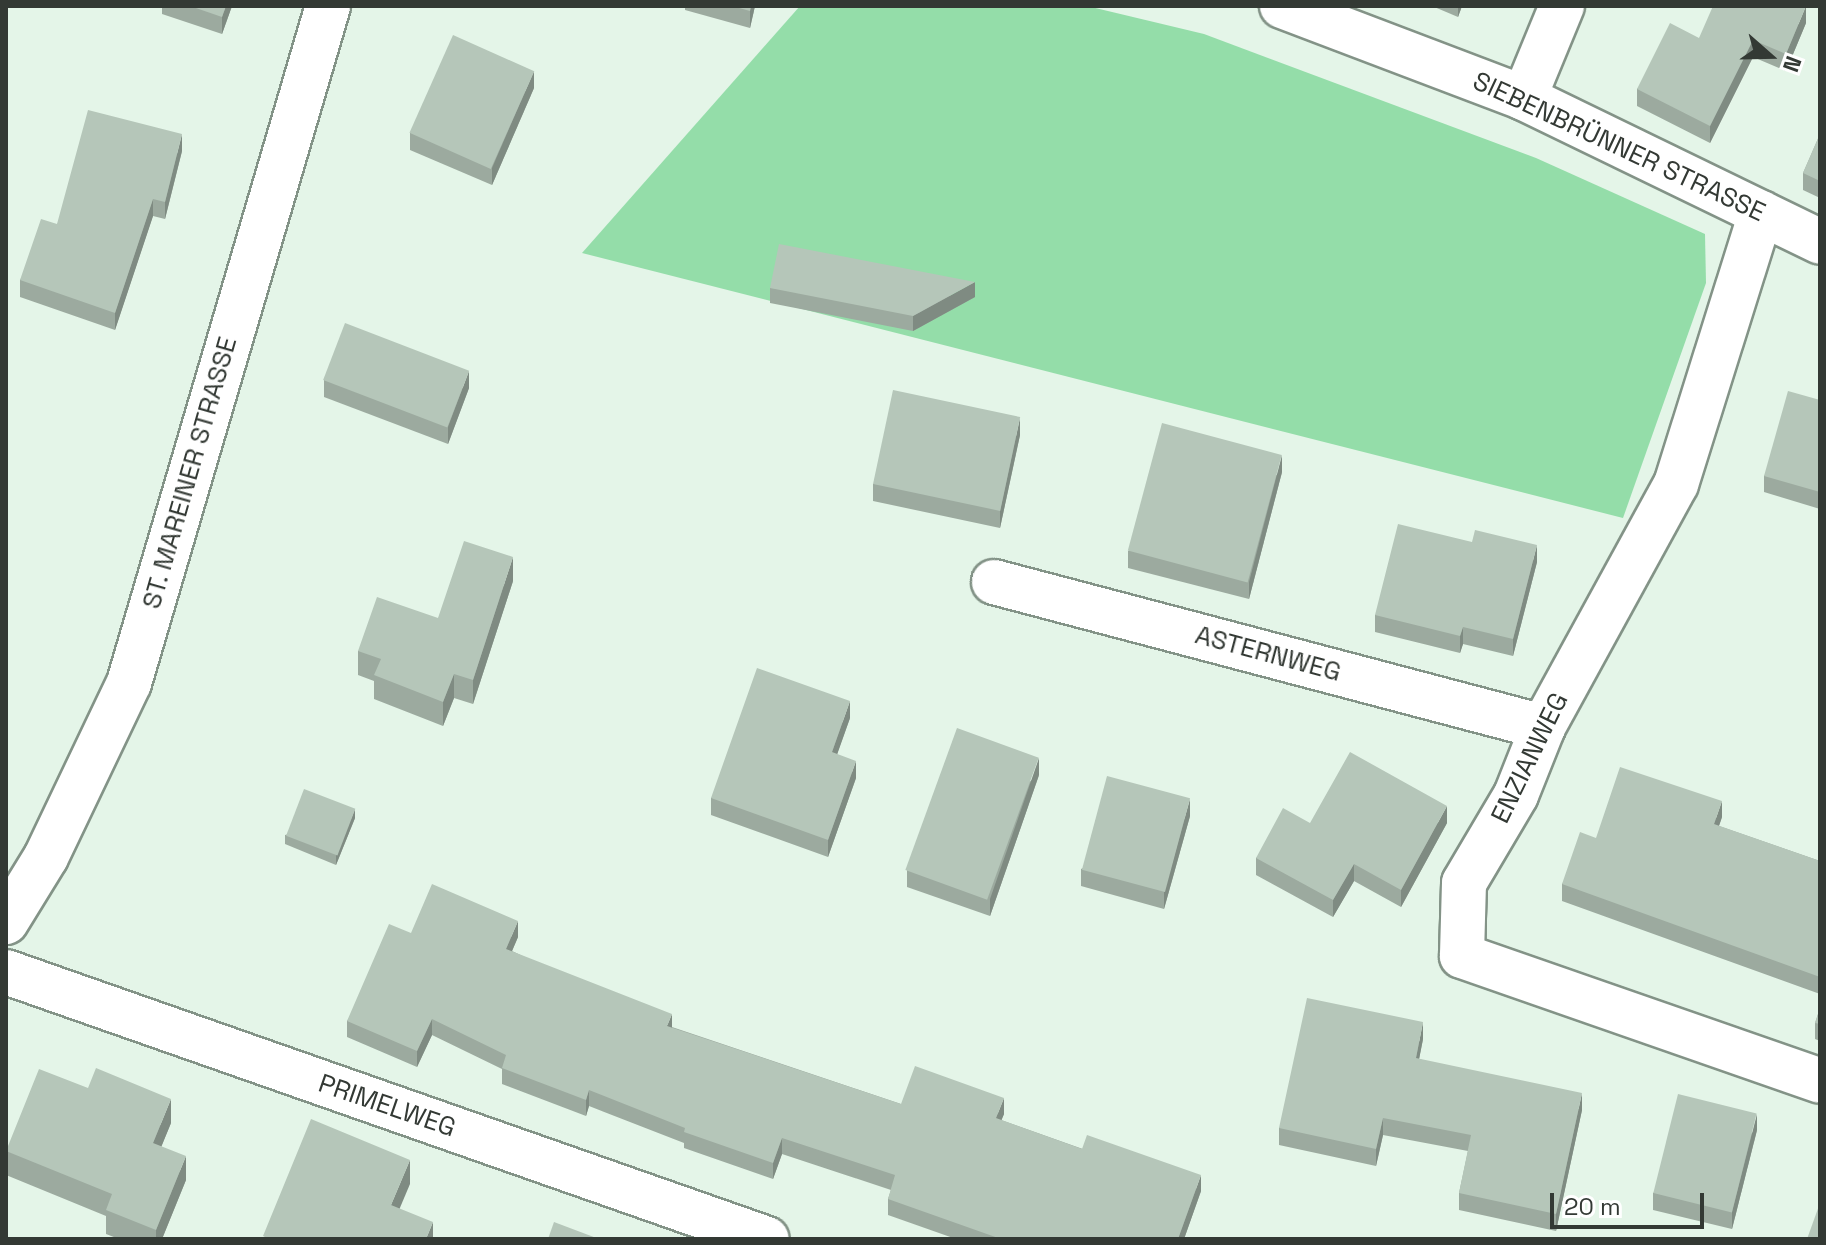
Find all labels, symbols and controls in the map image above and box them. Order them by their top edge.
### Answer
north arrow [1730,16,1810,96]
text: N [1777,52,1808,76]
street label: SIEBENBRÜNNER STRASSE [1468,65,1770,229]
street label: ST. MAREINER STRASSE [136,333,244,613]
street label: ASTERNWEG [1192,620,1344,688]
street label: ENZIANWEG [1485,688,1575,828]
street label: PRIMELWEG [314,1068,460,1144]
scale bar [1554,1177,1708,1227]
text: 20 m [1564,1191,1621,1222]

